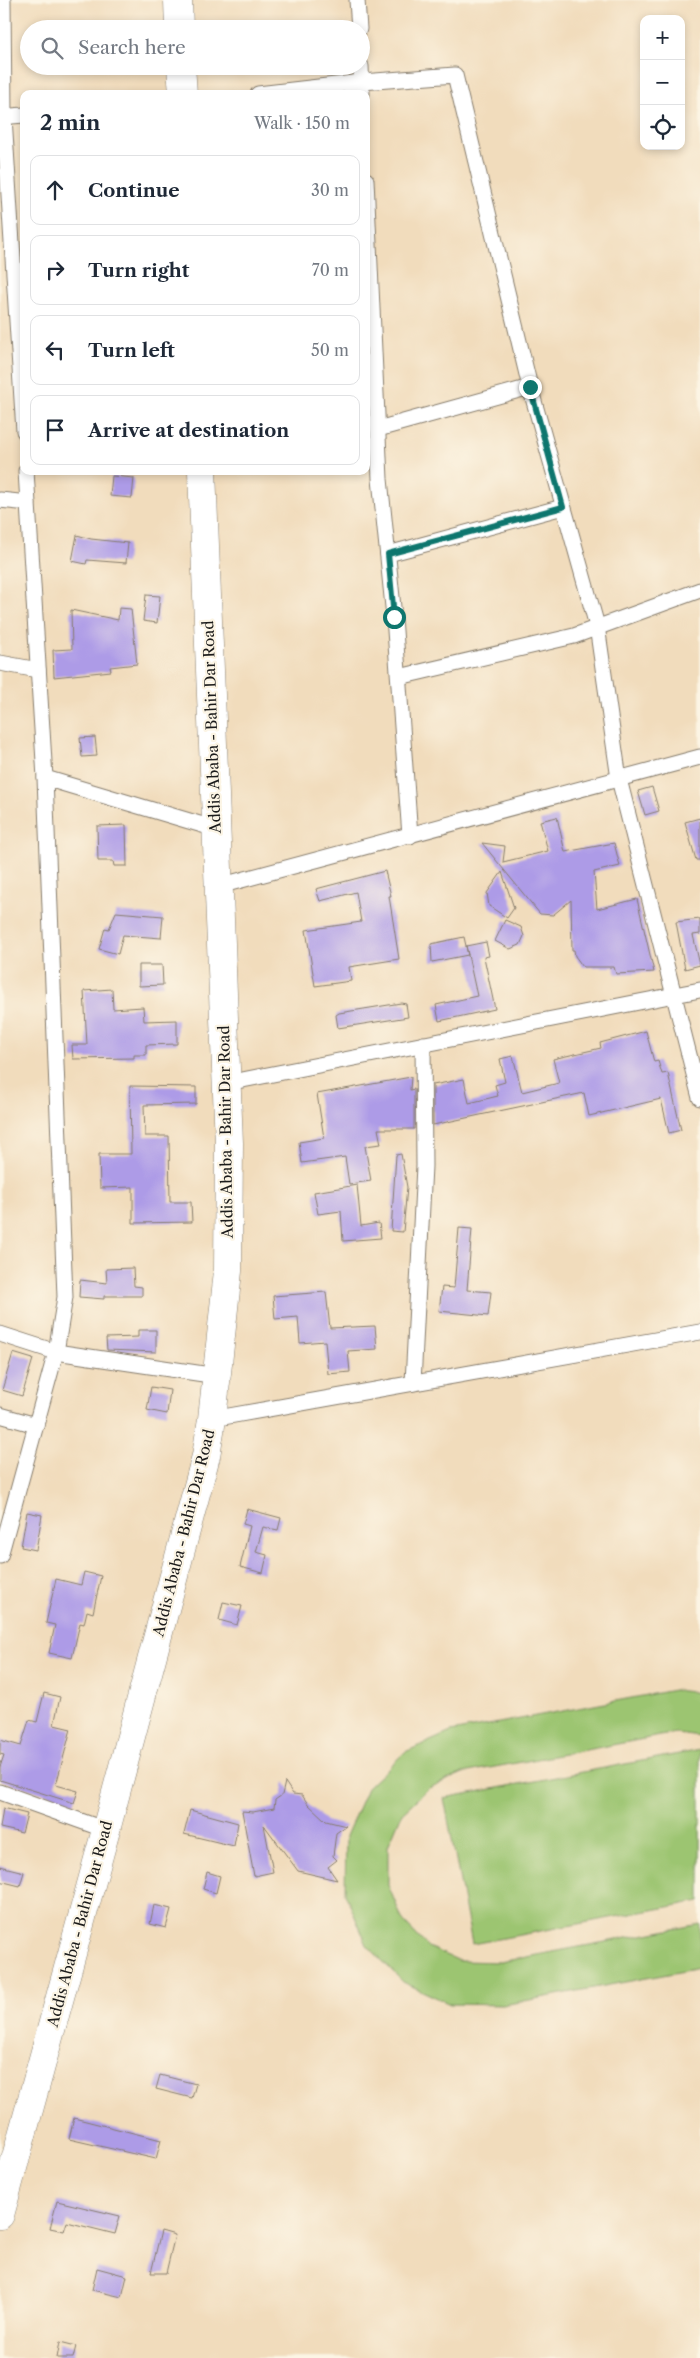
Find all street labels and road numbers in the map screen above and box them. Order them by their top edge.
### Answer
street label: Addis Ababa - Bahir Dar Road [198,620,225,835]
street label: Addis Ababa - Bahir Dar Road [214,1025,237,1240]
street label: Addis Ababa - Bahir Dar Road [148,1427,218,1639]
street label: Addis Ababa - Bahir Dar Road [43,1819,116,2030]

